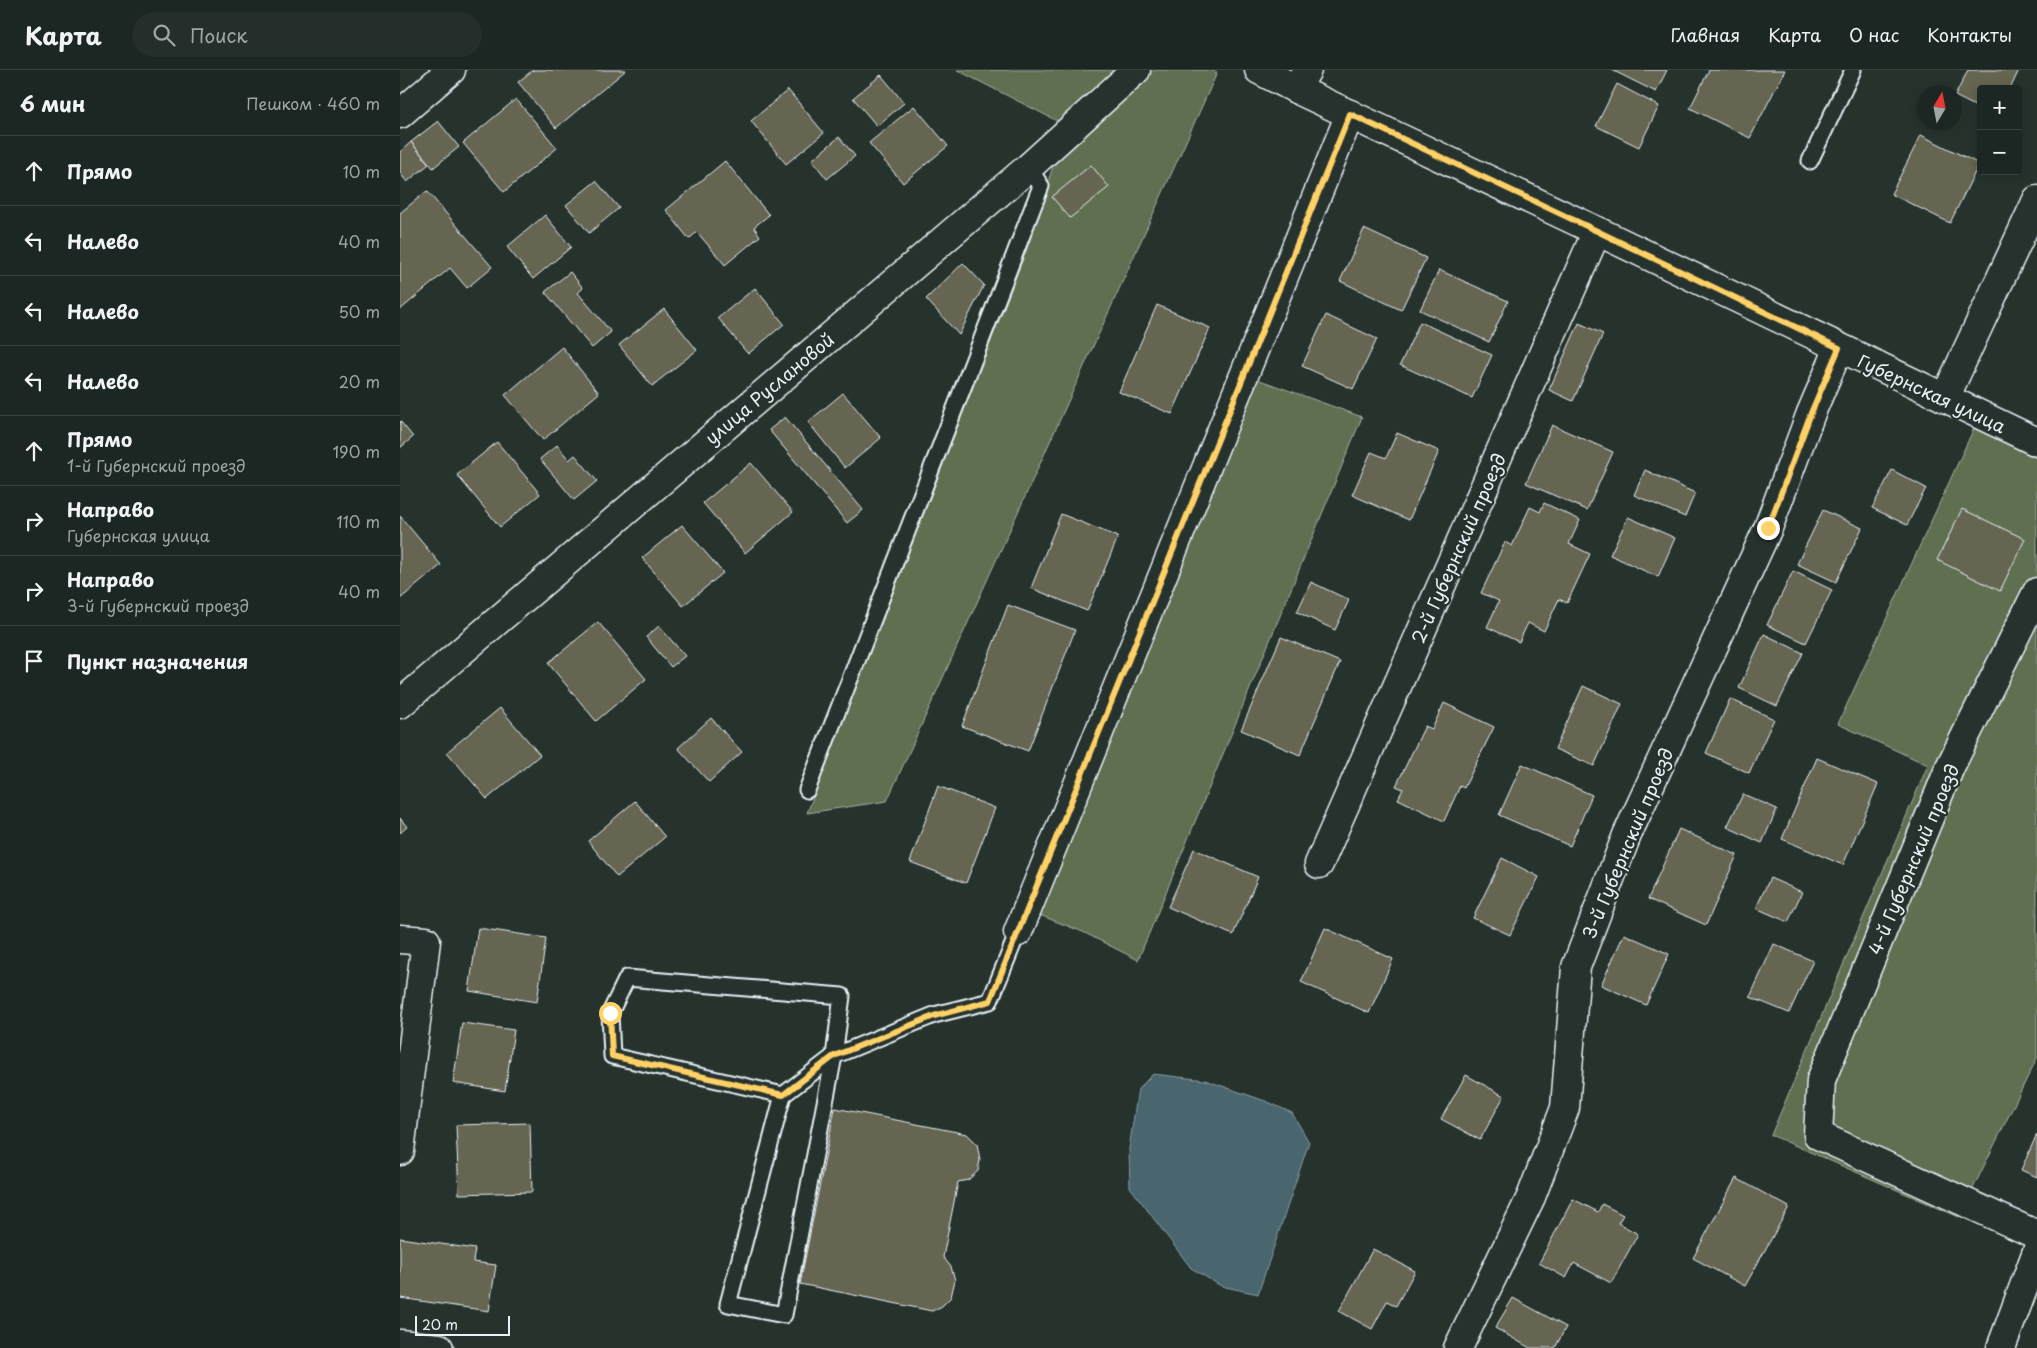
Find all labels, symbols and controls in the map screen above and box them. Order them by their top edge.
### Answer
search box [132,12,482,57]
text: Карта [25,17,102,53]
icon: search [150,21,178,49]
text: Поиск [190,21,248,49]
text: Главная [1671,21,1740,48]
text: Карта [1768,21,1821,48]
text: О нас [1849,21,1899,48]
text: Контакты [1927,21,2012,48]
north arrow [1917,85,1962,130]
map controls [1977,85,2022,175]
button: + [1977,85,2022,130]
text: 6 мин [20,87,86,119]
text: Пешком · 460 m [246,91,380,115]
button: − [1977,130,2022,175]
icon: ahead [20,157,48,185]
text: Прямо [67,157,132,185]
text: 10 m [343,159,380,183]
icon: left [20,227,48,255]
text: Налево [67,227,139,255]
text: 40 m [338,229,380,253]
icon: left [20,297,48,325]
text: Налево [67,297,139,325]
text: 50 m [339,299,380,323]
street label: улица Руслановой [698,326,840,450]
street label: Губернская улица [1854,347,2011,439]
icon: left [20,367,48,395]
text: Налево [67,367,139,395]
text: 20 m [339,369,380,393]
text: Прямо [67,425,132,453]
icon: ahead [20,437,48,465]
text: 190 m [332,439,380,463]
street label: 2-й Губернский проезд [1404,449,1512,647]
text: 1-й Губернский проезд [67,453,246,477]
text: Направо [67,495,154,523]
icon: right [20,507,48,535]
text: 110 m [337,509,380,533]
route end [1757,517,1780,540]
text: Губернская улица [67,523,210,547]
text: Направо [67,565,154,593]
icon: right [20,577,48,605]
text: 40 m [338,579,380,603]
text: 3-й Губернский проезд [67,593,249,617]
icon: arrive [20,647,48,675]
text: Пункт назначения [67,647,248,675]
street label: 3-й Губернский проезд [1575,743,1679,943]
street label: 4-й Губернский проезд [1861,759,1965,959]
route start [599,1002,622,1025]
scale bar [415,1313,510,1336]
text: 20 m [422,1314,458,1335]

